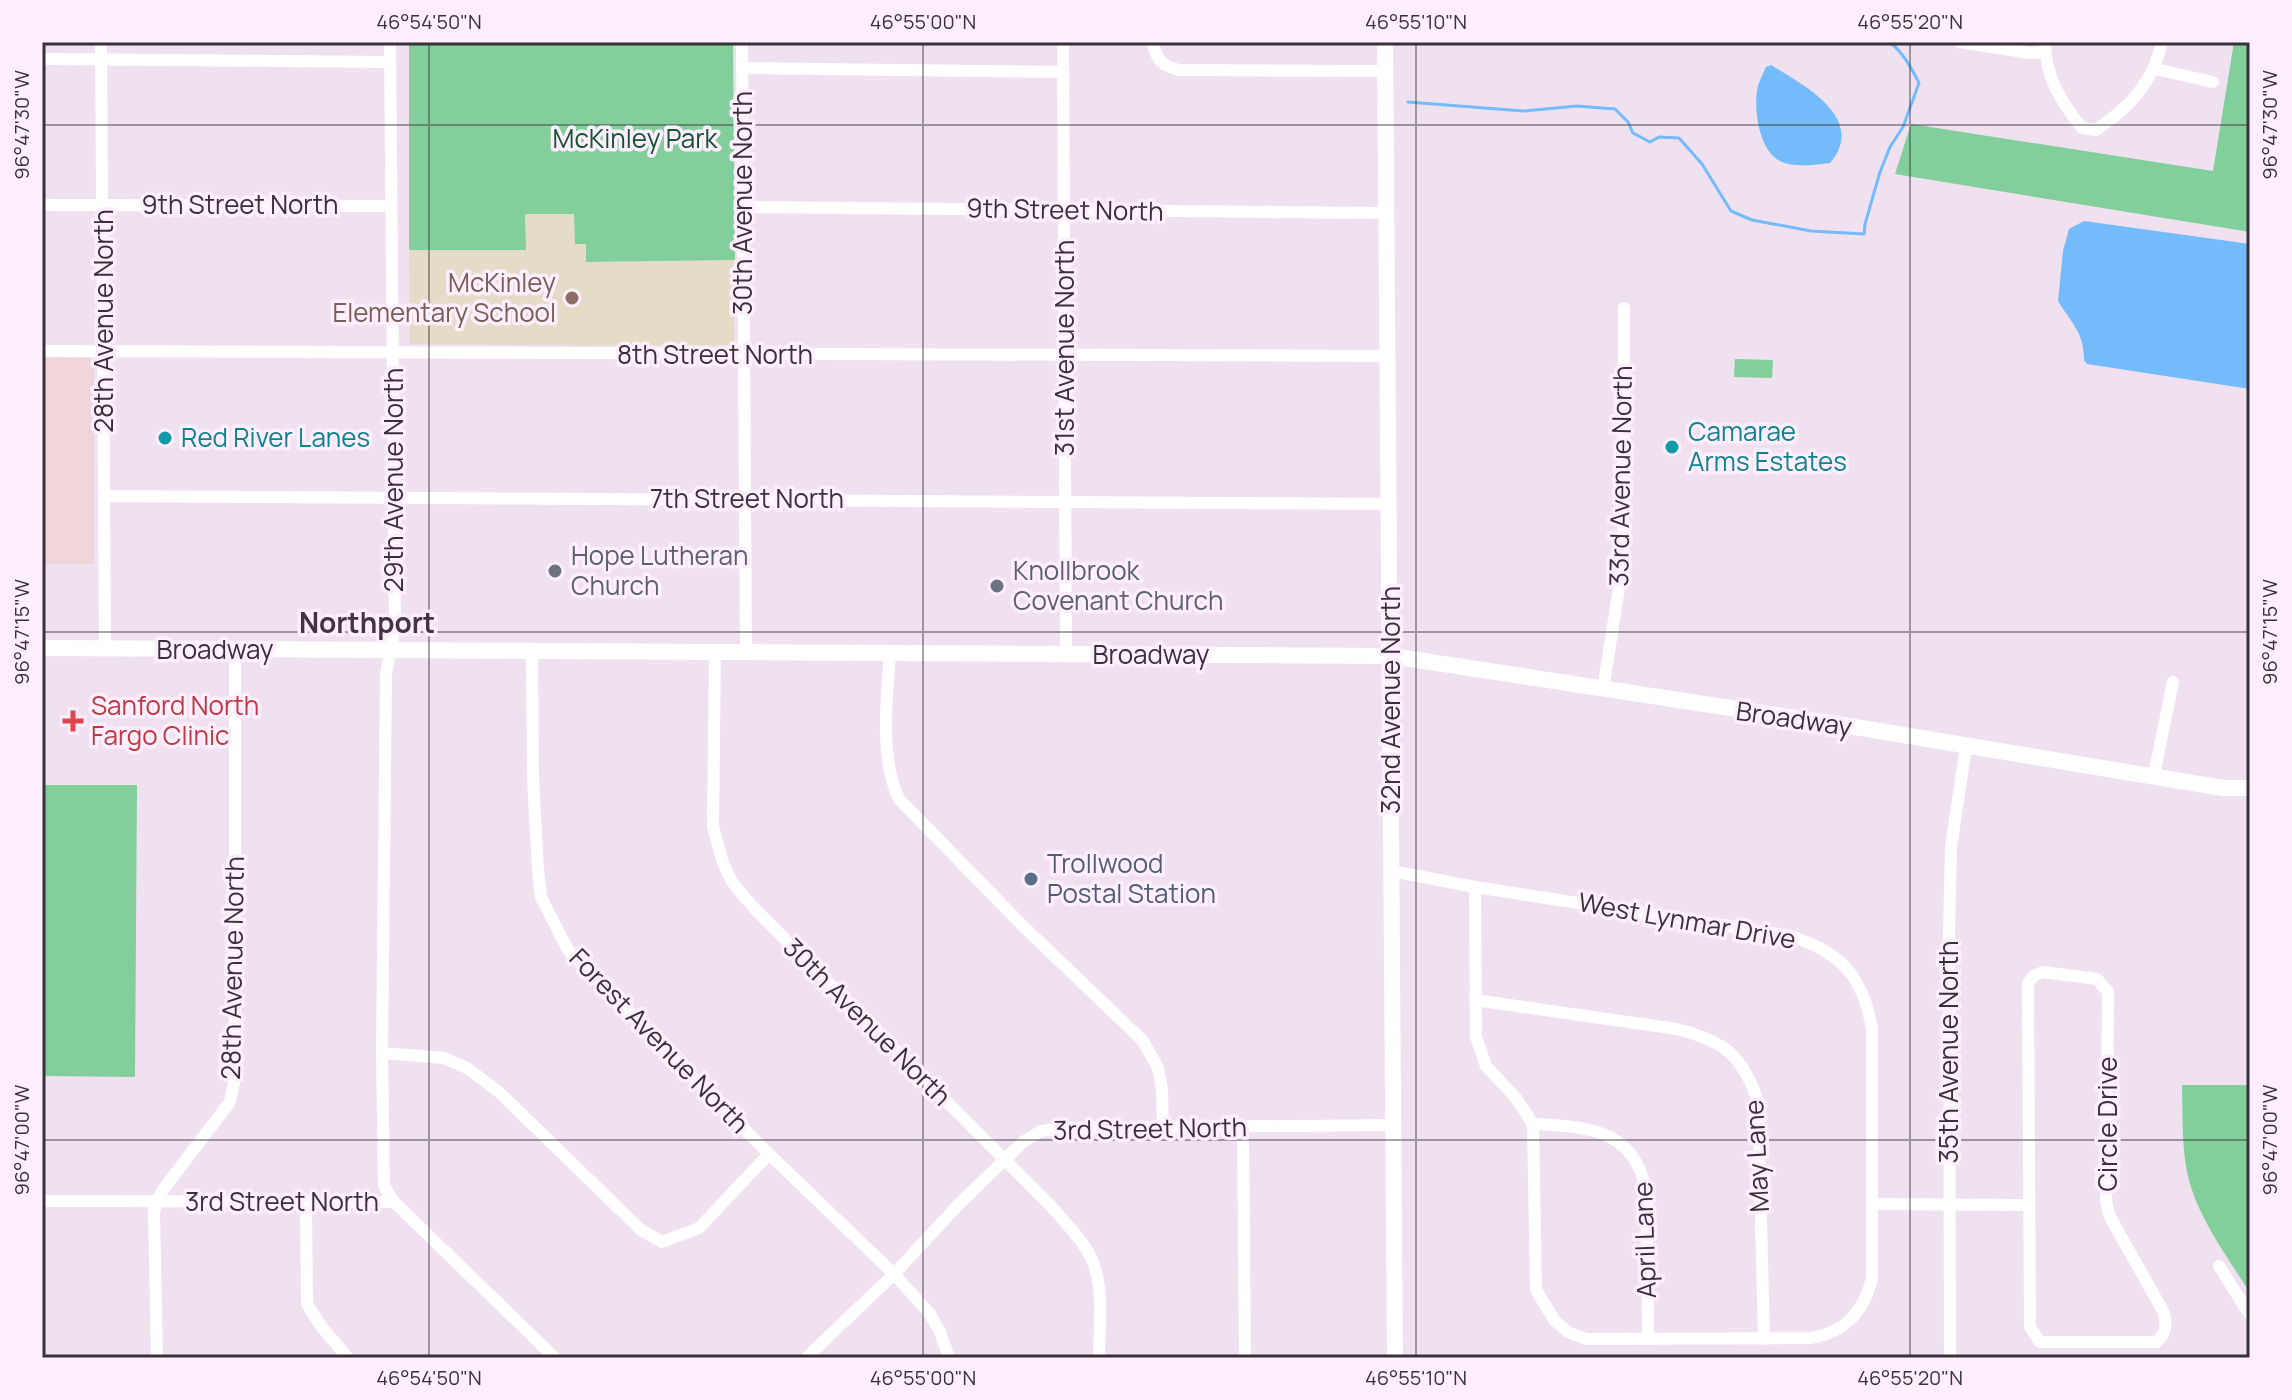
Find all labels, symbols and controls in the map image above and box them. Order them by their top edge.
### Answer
text: 46°54'50"N [376,8,482,35]
text: 46°55'00"N [870,8,976,35]
text: 46°55'10"N [1365,8,1467,35]
text: 46°55'20"N [1857,8,1963,35]
text: 96°47'30"W [8,70,35,180]
text: 96°47'30"W [2256,70,2283,180]
street label: 30th Avenue North [724,91,760,315]
park label: McKinley Park [553,120,719,156]
street label: 9th Street North [141,186,339,222]
street label: 9th Street North [966,189,1164,229]
street label: 28th Avenue North [85,209,121,433]
street label: 31st Avenue North [1046,240,1082,456]
place label: McKinley Elementary School [332,264,556,330]
marker: McKinley Elementary School [563,289,581,307]
street label: 8th Street North [617,336,813,372]
street label: 33rd Avenue North [1600,365,1640,587]
street label: 29th Avenue North [375,368,411,592]
place label: Camarae Arms Estates [1688,413,1847,479]
place label: Red River Lanes [181,419,370,455]
marker: Red River Lanes [156,429,174,447]
marker: Camarae Arms Estates [1663,438,1681,456]
street label: 7th Street North [650,480,844,516]
place label: Hope Lutheran Church [571,537,748,603]
place label: Knollbrook Covenant Church [1013,552,1223,618]
marker: Hope Lutheran Church [546,562,564,580]
marker: Knollbrook Covenant Church [988,577,1006,595]
text: 96°47'15"W [8,579,35,685]
text: 96°47'15"W [2256,579,2283,685]
street label: 32nd Avenue North [1372,586,1408,814]
district label: Northport [299,603,435,641]
street label: Broadway [157,631,274,667]
street label: Broadway [1093,636,1210,672]
place label: Sanford North Fargo Clinic [91,687,259,753]
street label: Broadway [1734,692,1855,744]
marker: Sanford North Fargo Clinic [62,710,84,732]
place label: Trollwood Postal Station [1047,845,1216,911]
street label: 28th Avenue North [212,856,252,1080]
marker: Trollwood Postal Station [1022,870,1040,888]
street label: West Lynmar Drive [1576,883,1799,957]
street label: 30th Avenue North [776,929,960,1113]
street label: Forest Avenue North [562,940,758,1141]
street label: 35th Avenue North [1930,940,1966,1164]
street label: Circle Drive [2089,1056,2125,1192]
text: 96°47'00"W [8,1084,35,1195]
text: 96°47'00"W [2256,1084,2283,1195]
street label: May Lane [1735,1099,1777,1213]
street label: 3rd Street North [1053,1108,1247,1148]
street label: April Lane [1624,1181,1664,1299]
street label: 3rd Street North [185,1183,379,1219]
text: 46°54'50"N [376,1364,482,1391]
text: 46°55'00"N [870,1364,976,1391]
text: 46°55'10"N [1365,1364,1467,1391]
text: 46°55'20"N [1857,1364,1963,1391]

